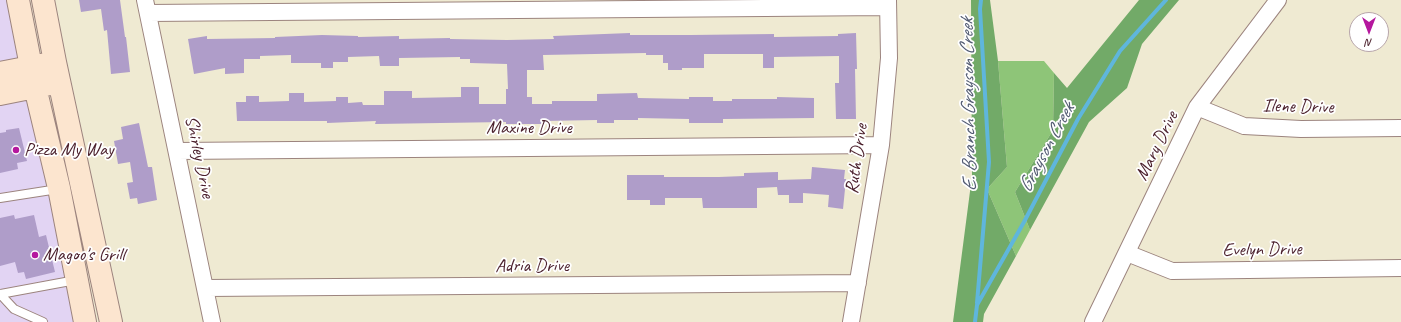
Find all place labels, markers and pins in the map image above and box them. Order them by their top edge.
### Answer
place label: Pizza My Way [24,139,113,161]
marker: Pizza My Way [11,145,21,155]
place label: Magoo's Grill [43,244,125,266]
marker: Magoo's Grill [30,250,40,260]

